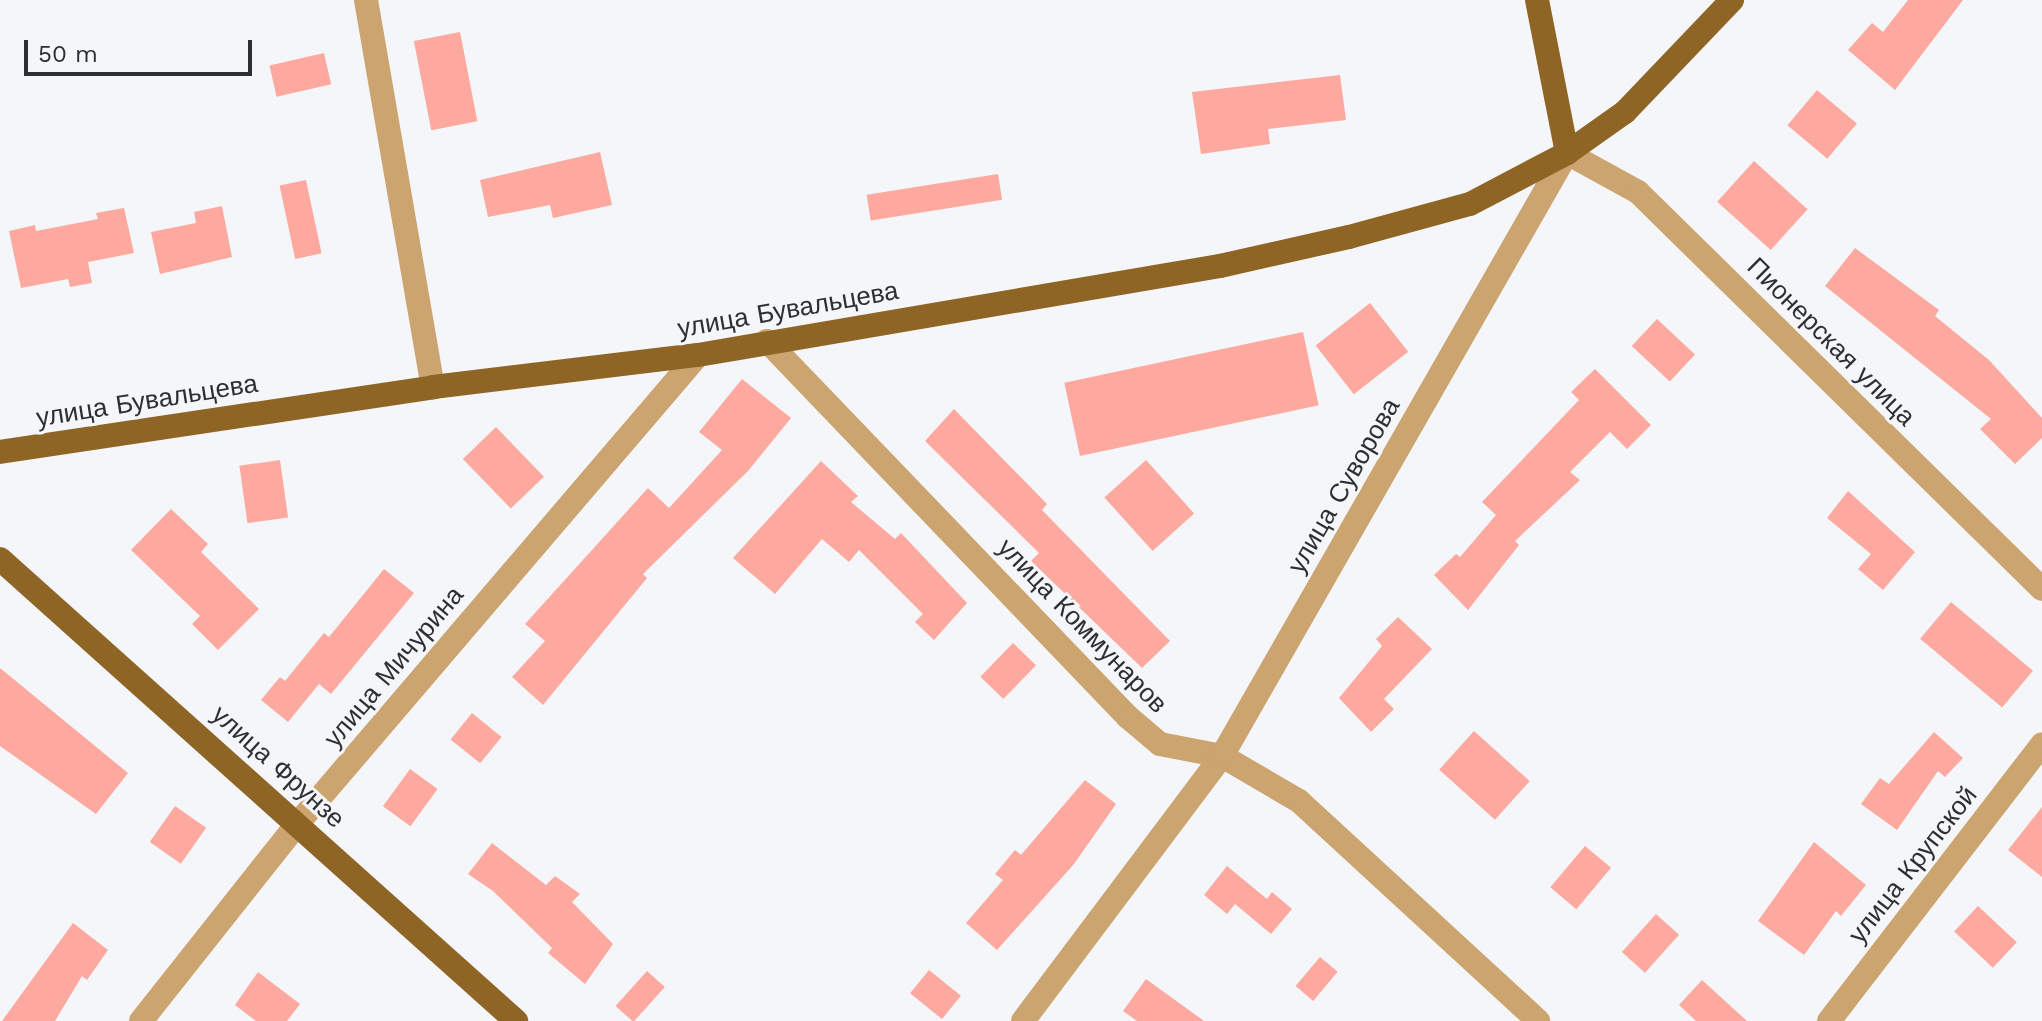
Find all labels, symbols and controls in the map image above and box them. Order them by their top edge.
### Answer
scale bar [28,24,256,74]
text: 50 m [38,40,98,68]
street label: Пионерская улица [1740,251,1922,433]
street label: улица Бувальцева [675,275,901,345]
street label: улица Бувальцева [34,368,260,434]
street label: улица Суворова [1281,393,1407,579]
street label: улица Коммунаров [991,532,1173,720]
street label: улица Мичурина [318,580,470,754]
street label: улица Фрунзе [205,699,351,835]
street label: улица Крупской [1842,780,1984,950]

